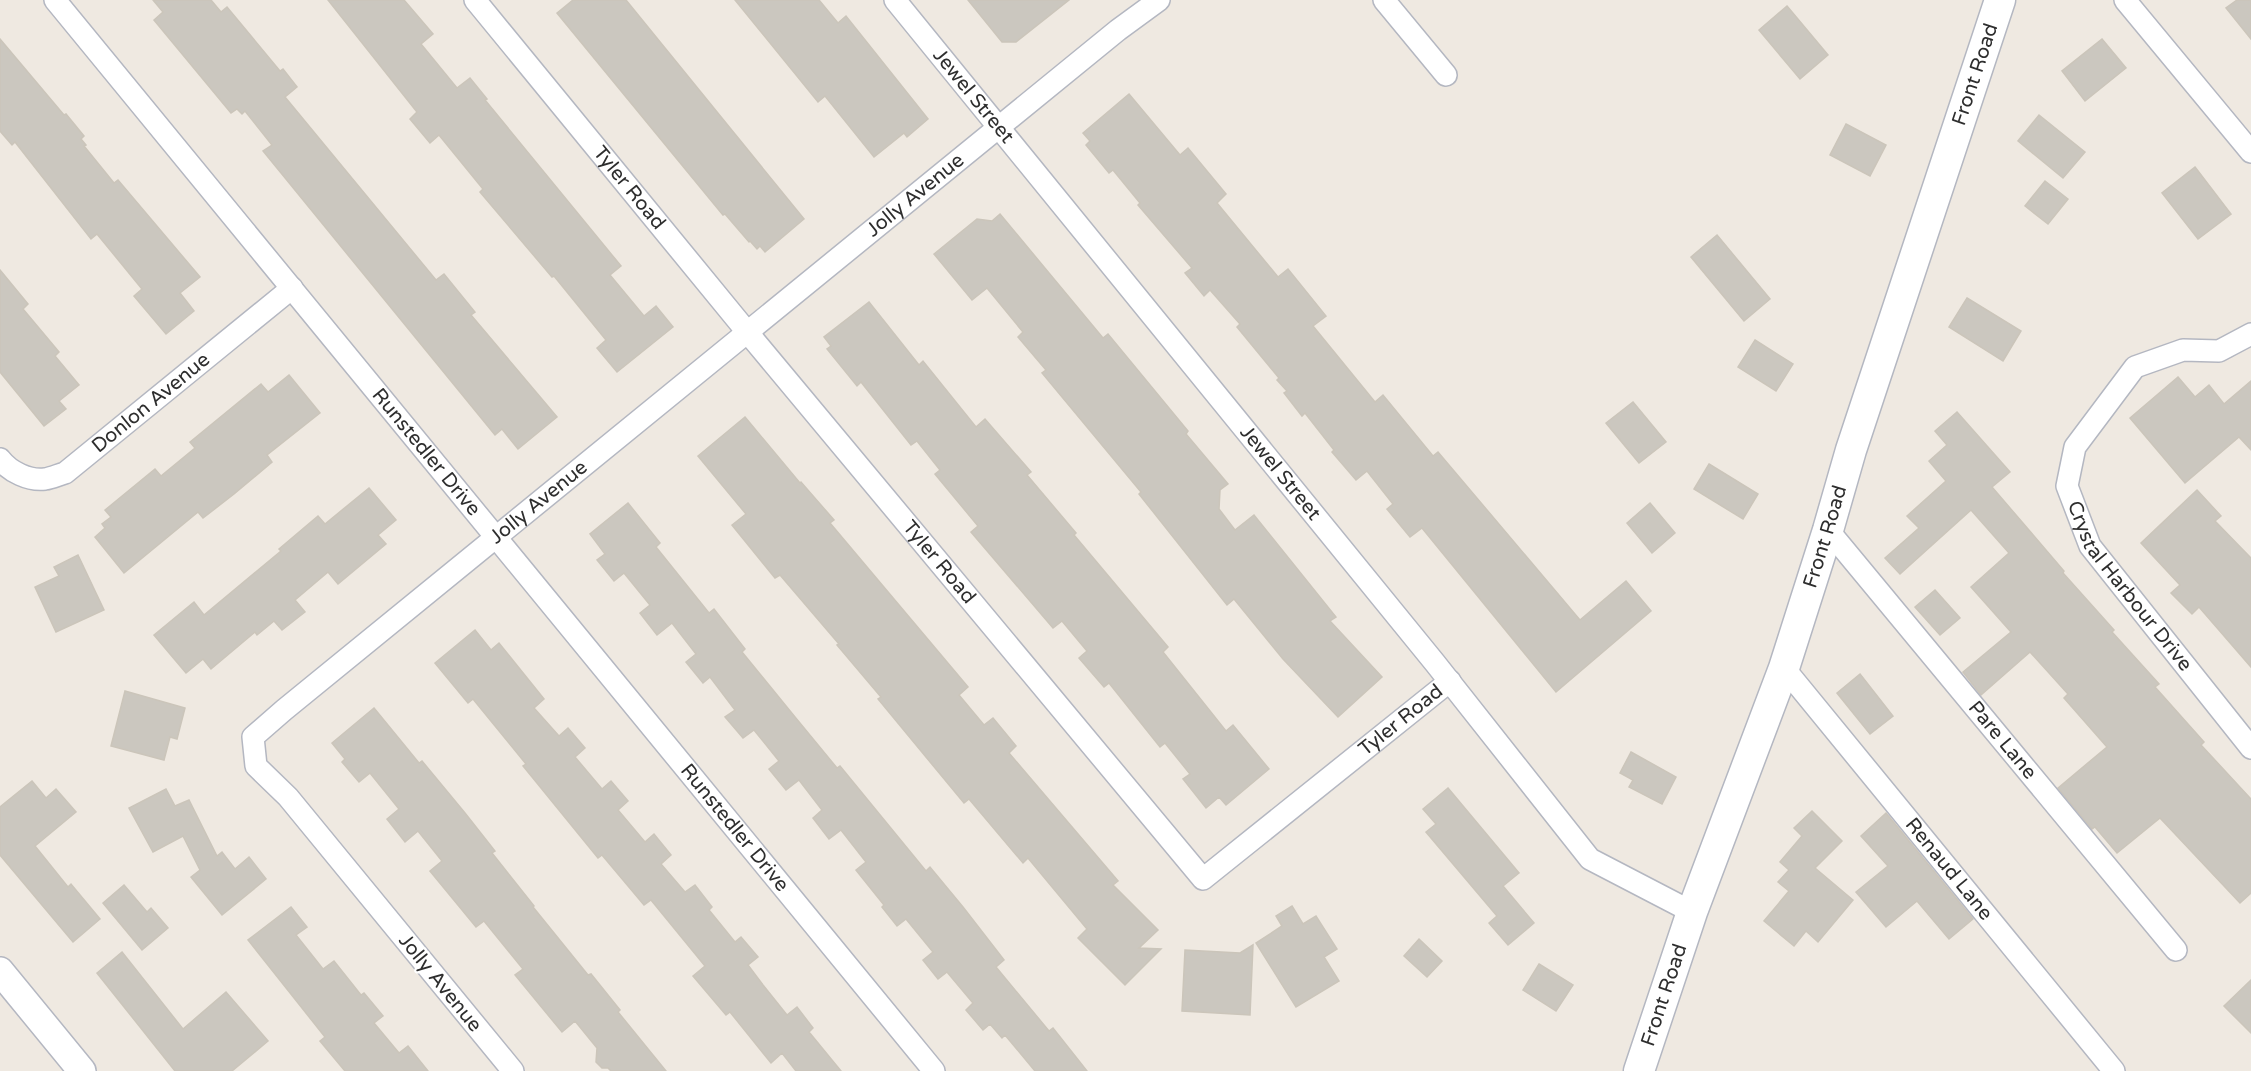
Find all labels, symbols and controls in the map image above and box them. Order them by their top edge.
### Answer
street label: Front Road [1947,20,2003,129]
street label: Jewel Street [928,44,1019,149]
street label: Tyler Road [588,141,670,235]
street label: Jolly Avenue [862,148,969,242]
street label: Donlon Avenue [87,348,215,458]
street label: Runstedler Drive [367,383,486,521]
street label: Jewel Street [1235,421,1326,525]
street label: Jolly Avenue [485,455,592,549]
street label: Front Road [1798,483,1852,591]
street label: Crystal Harbour Drive [2062,498,2197,676]
street label: Tyler Road [897,516,981,609]
street label: Tyler Road [1354,679,1448,761]
street label: Pare Lane [1963,696,2042,784]
street label: Runstedler Drive [675,759,794,897]
street label: Renaud Lane [1900,813,1998,925]
street label: Jolly Avenue [393,929,487,1037]
street label: Front Road [1636,941,1692,1049]

